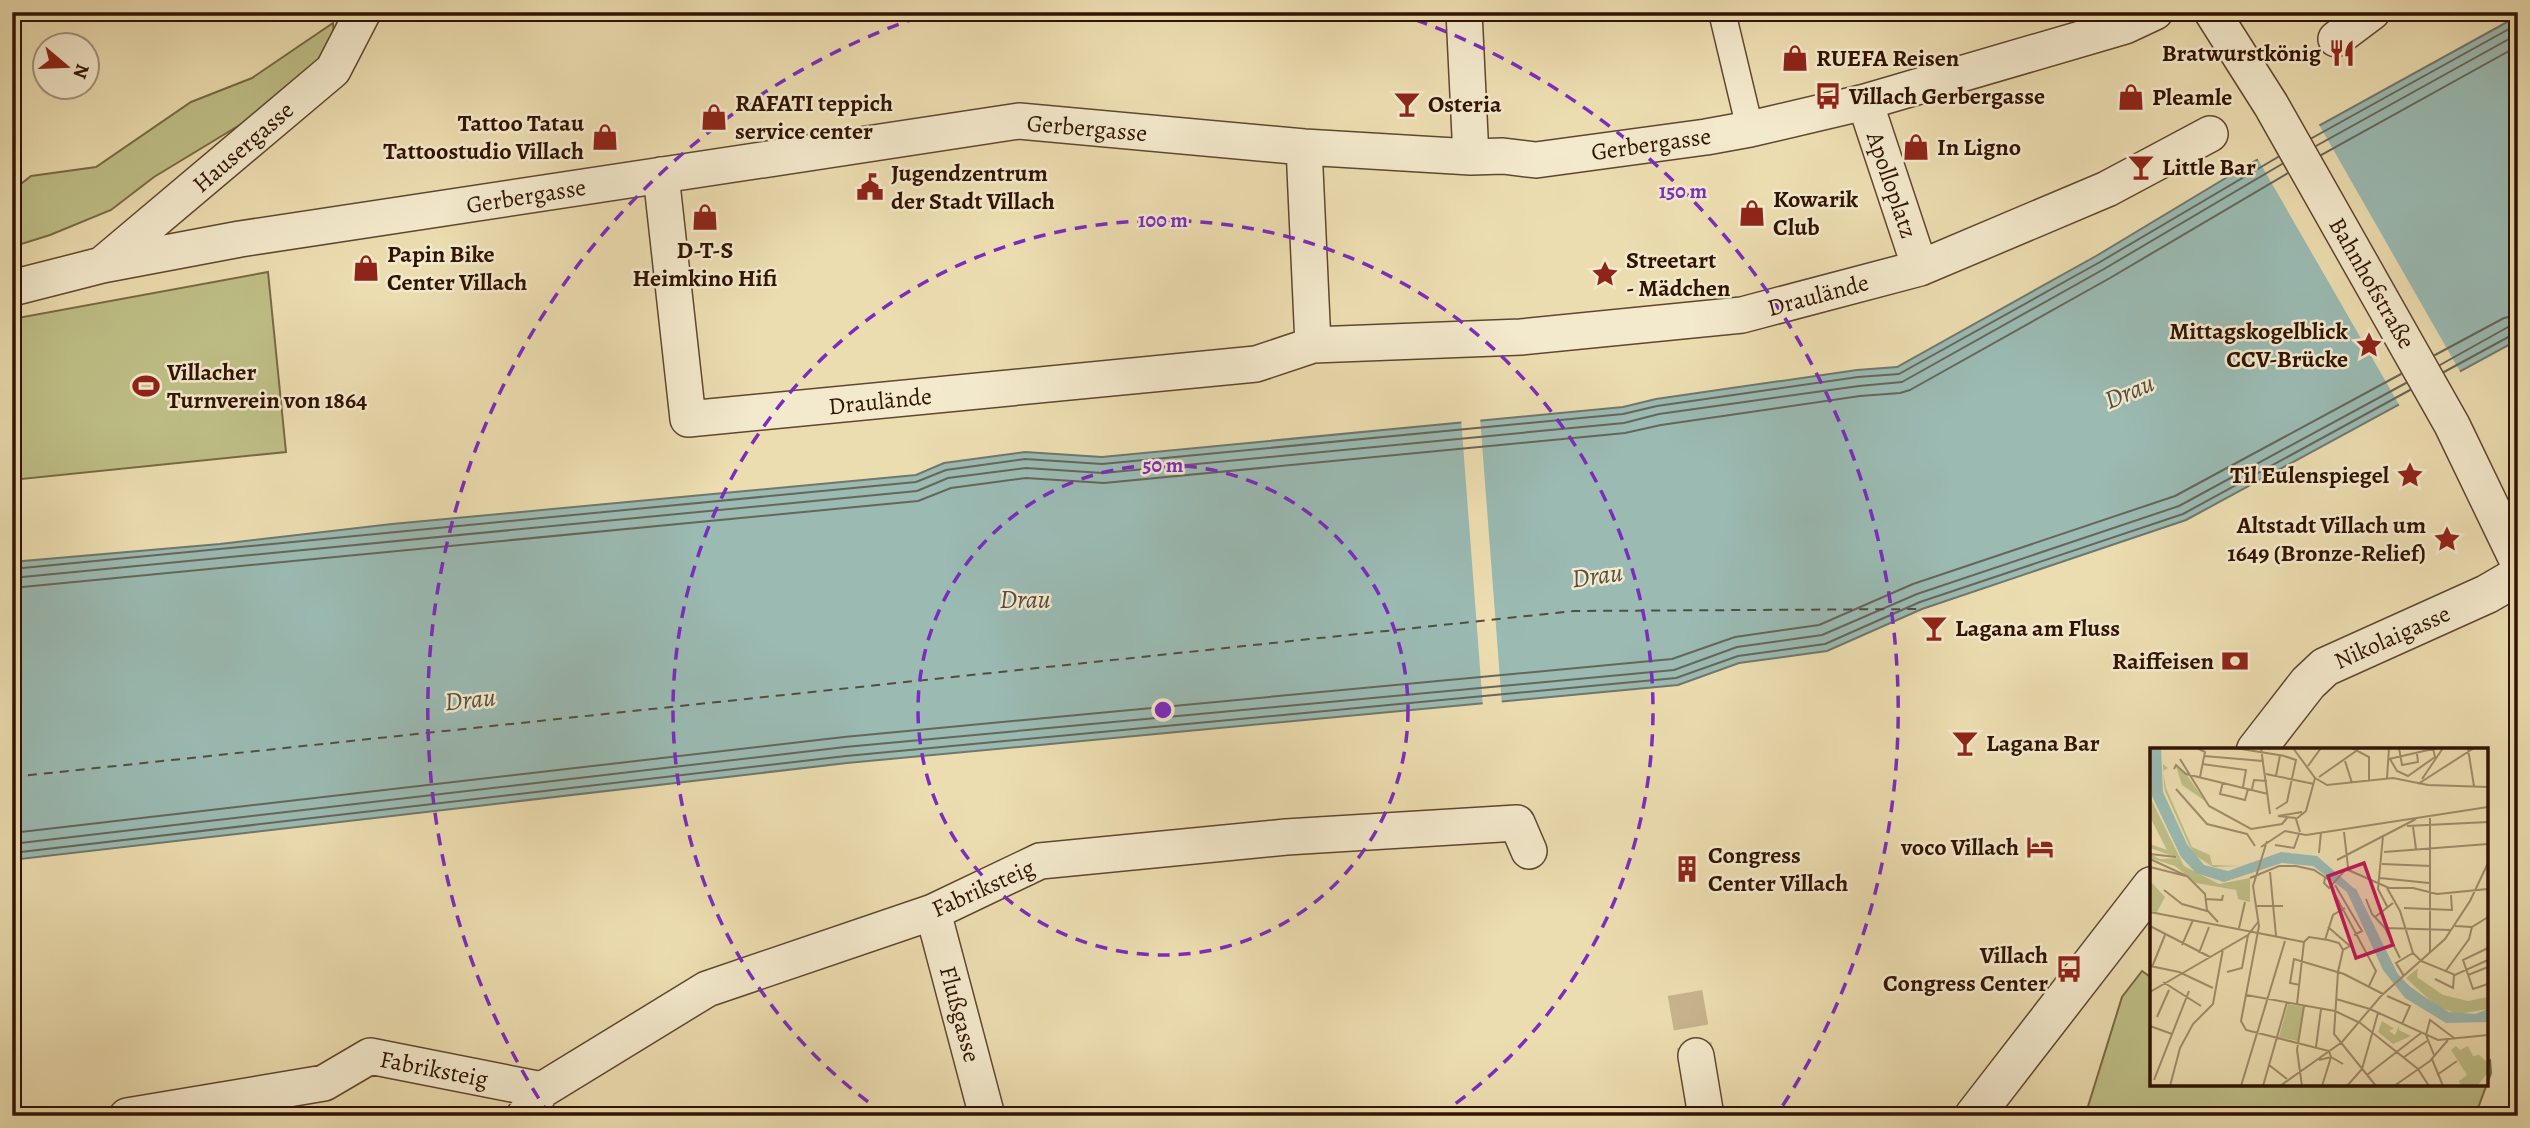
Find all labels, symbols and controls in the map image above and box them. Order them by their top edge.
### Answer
north arrow [32,32,102,102]
place label: Bratwurstkönig [2162,37,2322,69]
restaurant icon: Bratwurstkönig [2327,38,2357,68]
place label: RUEFA Reisen [1816,42,1960,74]
shop icon: RUEFA Reisen [1780,43,1810,73]
text: N [67,60,96,82]
place label: Villach Gerbergasse [1848,80,2045,112]
bus stop icon: Villach Gerbergasse [1813,81,1843,111]
place label: Pleamle [2152,81,2232,113]
shop icon: Pleamle [2116,82,2146,112]
place label: RAFATI teppich service center [735,87,893,147]
place label: Osteria [1428,88,1502,120]
bar icon: Osteria [1392,89,1422,119]
street label: Hausergasse [186,94,300,200]
shop icon: RAFATI teppich service center [699,102,729,132]
place label: Tattoo Tatau Tattoostudio Villach [383,107,585,167]
street label: Gerbergasse [1026,107,1148,149]
street label: Gerbergasse [1589,120,1713,168]
shop icon: Tattoo Tatau Tattoostudio Villach [590,122,620,152]
street label: Apolloplatz [1859,127,1925,242]
place label: In Ligno [1937,131,2021,163]
shop icon: In Ligno [1901,132,1931,162]
place label: Little Bar [2162,151,2256,183]
bar icon: Little Bar [2126,152,2156,182]
place label: Jugendzentrum der Stadt Villach [891,157,1055,217]
street label: Gerbergasse [464,171,588,221]
public building icon: Jugendzentrum der Stadt Villach [855,172,885,202]
text: 150 m [1659,177,1708,205]
place label: Kowarik Club [1773,183,1859,243]
shop icon: Kowarik Club [1737,198,1767,228]
shop icon: D-T-S Heimkino Hifi [690,202,720,232]
text: 100 m [1138,206,1188,234]
street label: Bahnhofstraße [2321,211,2423,355]
place label: D-T-S Heimkino Hifi [633,234,778,294]
place label: Papin Bike Center Villach [387,238,527,298]
place label: Streetart - Mädchen [1626,244,1731,304]
shop icon: Papin Bike Center Villach [351,253,381,283]
place icon: Streetart - Mädchen [1590,259,1620,289]
street label: Draulände [1764,266,1872,324]
place label: Mittagskogelblick CCV-Brücke [2169,315,2349,375]
place icon: Mittagskogelblick CCV-Brücke [2354,330,2384,360]
place label: Villacher Turnverein von 1864 [166,356,367,416]
water label: Drau [2099,365,2160,418]
sports icon: Villacher Turnverein von 1864 [131,371,161,401]
street label: Draulände [827,380,933,422]
text: 50 m [1143,451,1184,479]
place label: Til Eulenspiegel [2230,459,2390,491]
place icon: Til Eulenspiegel [2395,460,2425,490]
place label: Altstadt Villach um 1649 (Bronze-Relief) [2227,509,2426,569]
place icon: Altstadt Villach um 1649 (Bronze-Relief) [2432,524,2462,554]
water label: Drau [1569,555,1625,596]
water label: Drau [1000,582,1051,617]
street label: Nikolaigasse [2329,597,2455,677]
place label: Lagana am Fluss [1955,612,2120,644]
bar icon: Lagana am Fluss [1919,613,1949,643]
place label: Raiffeisen [2112,645,2215,677]
bank icon: Raiffeisen [2220,646,2250,676]
water label: Drau [443,679,498,720]
centre of rings [1151,698,1175,722]
place label: Lagana Bar [1986,727,2100,759]
bar icon: Lagana Bar [1950,728,1980,758]
inset map [2150,748,2488,1086]
place label: voco Villach [1900,831,2019,863]
hotel icon: voco Villach [2025,832,2055,862]
place label: Congress Center Villach [1708,839,1848,899]
street label: Fabriksteig [926,851,1040,925]
building icon: Congress Center Villach [1672,854,1702,884]
place label: Villach Congress Center [1883,939,2048,999]
bus stop icon: Villach Congress Center [2054,954,2084,984]
street label: Flußgasse [932,962,988,1066]
street label: Fabriksteig [377,1043,491,1095]

